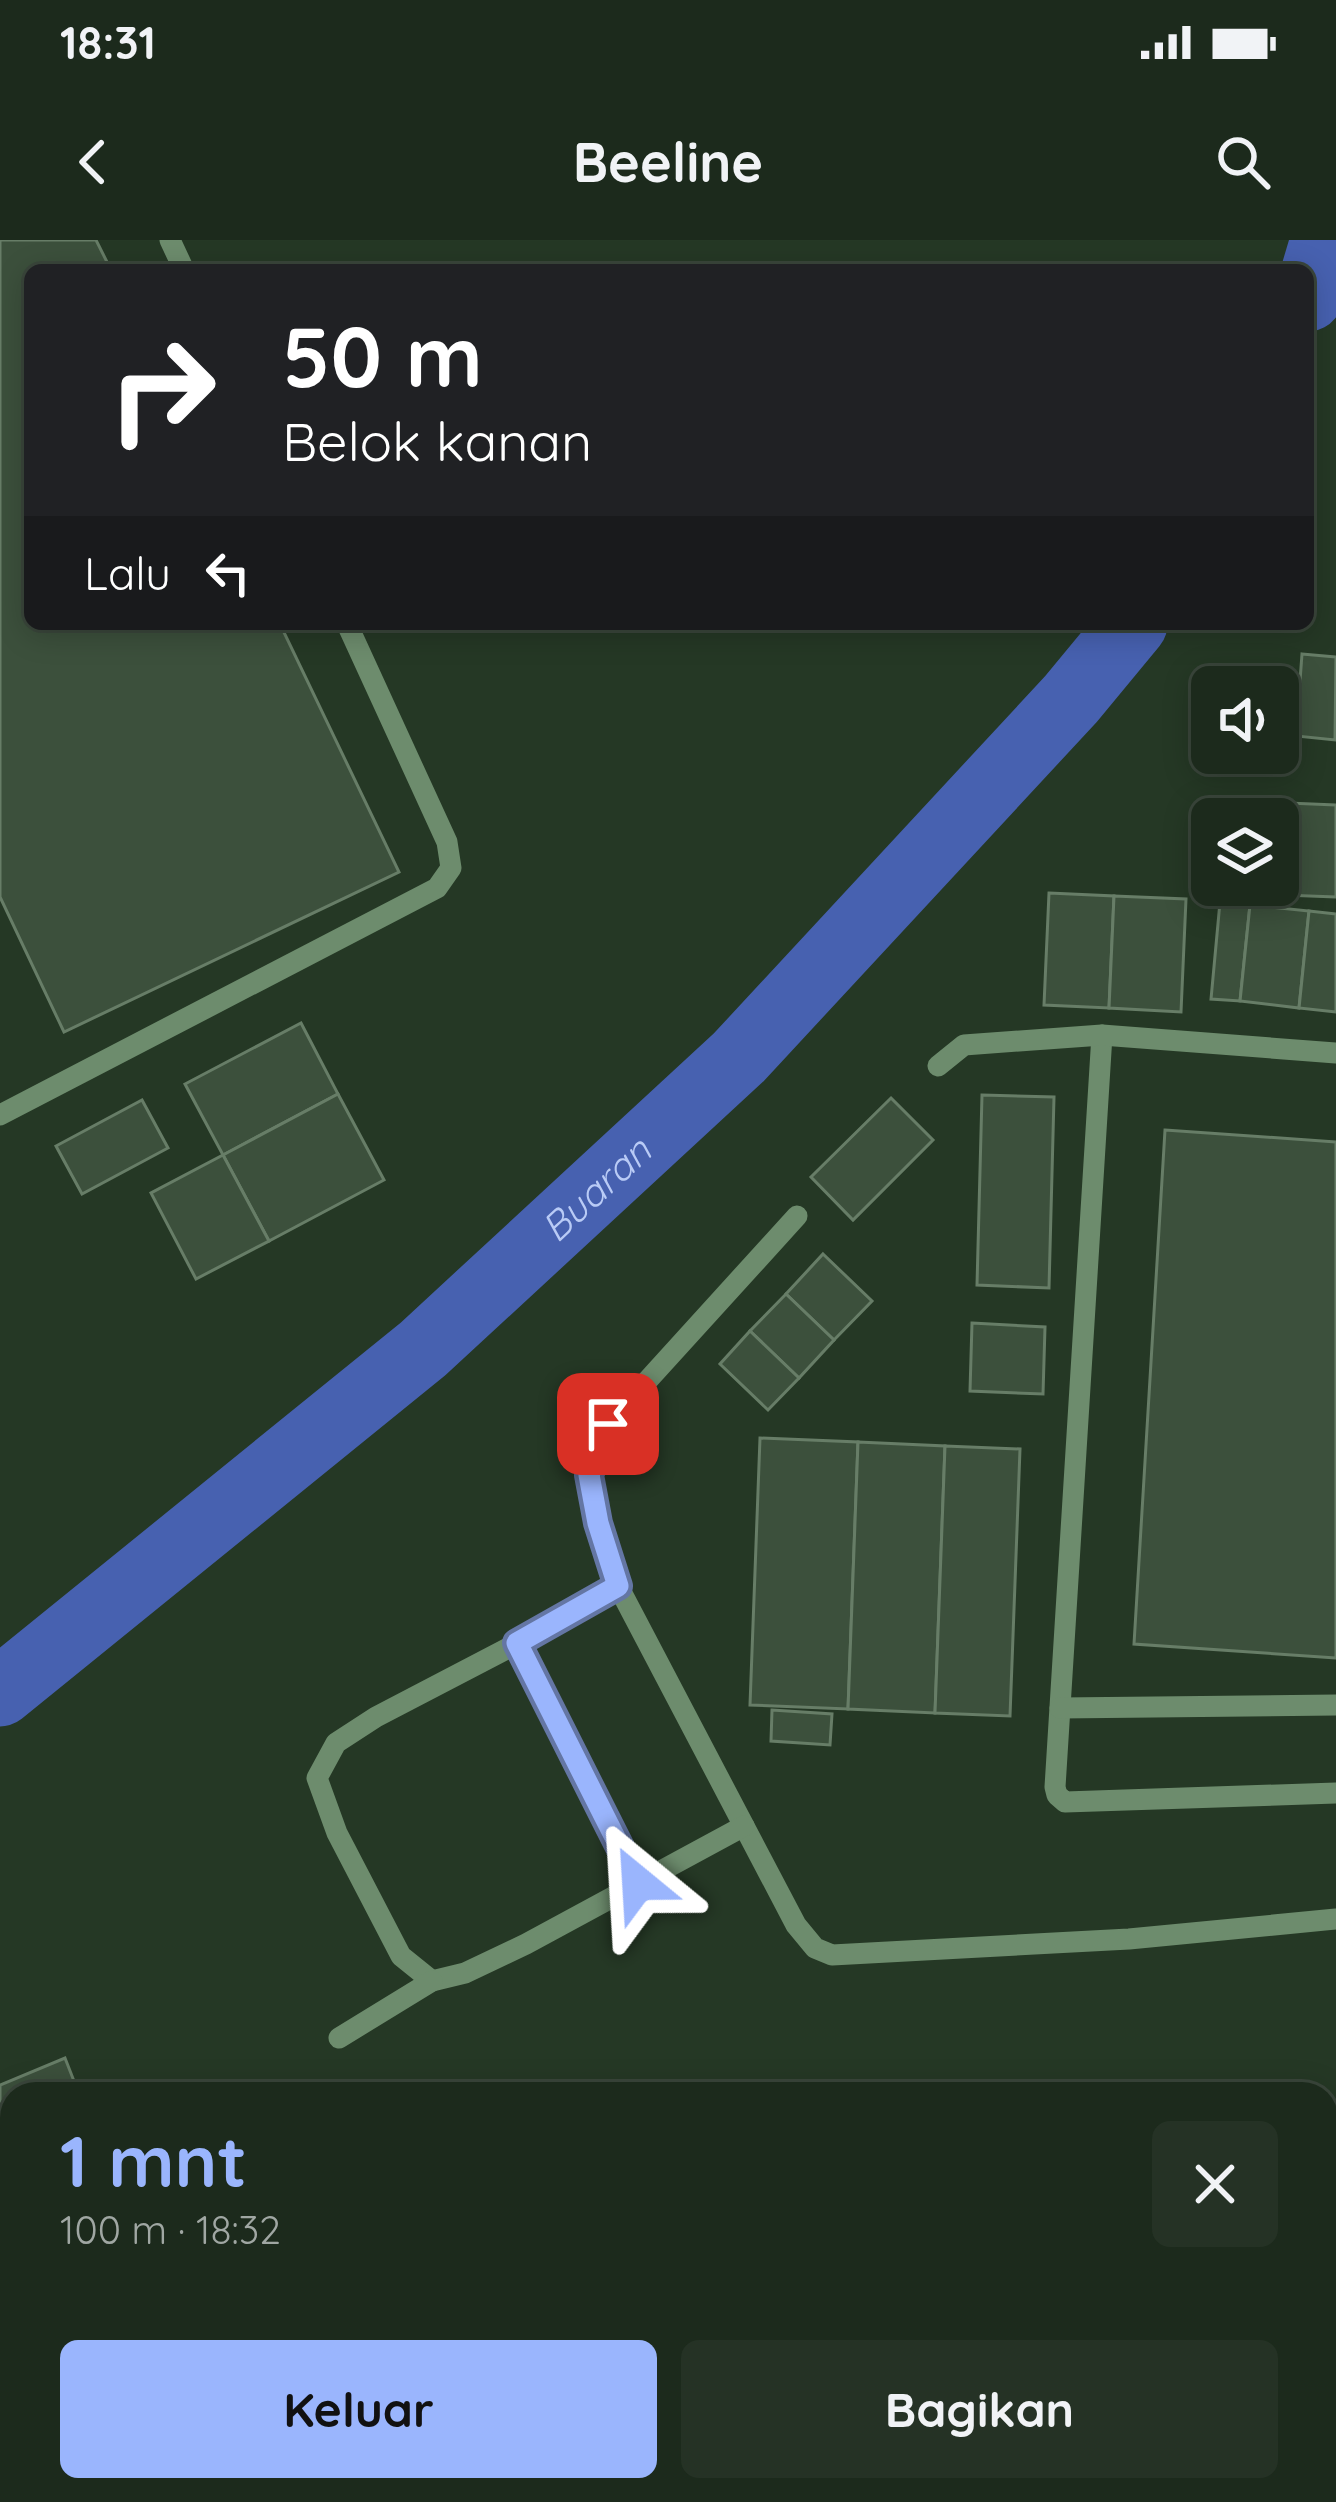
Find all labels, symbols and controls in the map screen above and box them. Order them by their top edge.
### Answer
text: 18:31 [60,14,156,70]
text: Beeline [573,128,763,196]
icon: back [60,129,126,195]
icon: search [1210,129,1276,195]
text: 50 m [282,303,483,408]
icon: right [84,312,240,468]
text: Belok kanan [282,407,592,475]
icon: left [195,540,261,606]
text: Lalu [84,545,171,601]
map controls [1191,666,1299,906]
button: sound [1191,666,1299,774]
button: layers [1191,798,1299,906]
water label: Buaran [530,1125,662,1252]
pin [557,1373,659,1475]
icon: arrive [575,1391,641,1457]
position arrow [575,1820,701,1946]
text: 1 mnt [60,2115,247,2205]
button: close [1152,2121,1278,2247]
text: 100 m · 18:32 [60,2205,281,2254]
button: Keluar [60,2340,657,2478]
button: Bagikan [681,2340,1278,2478]

